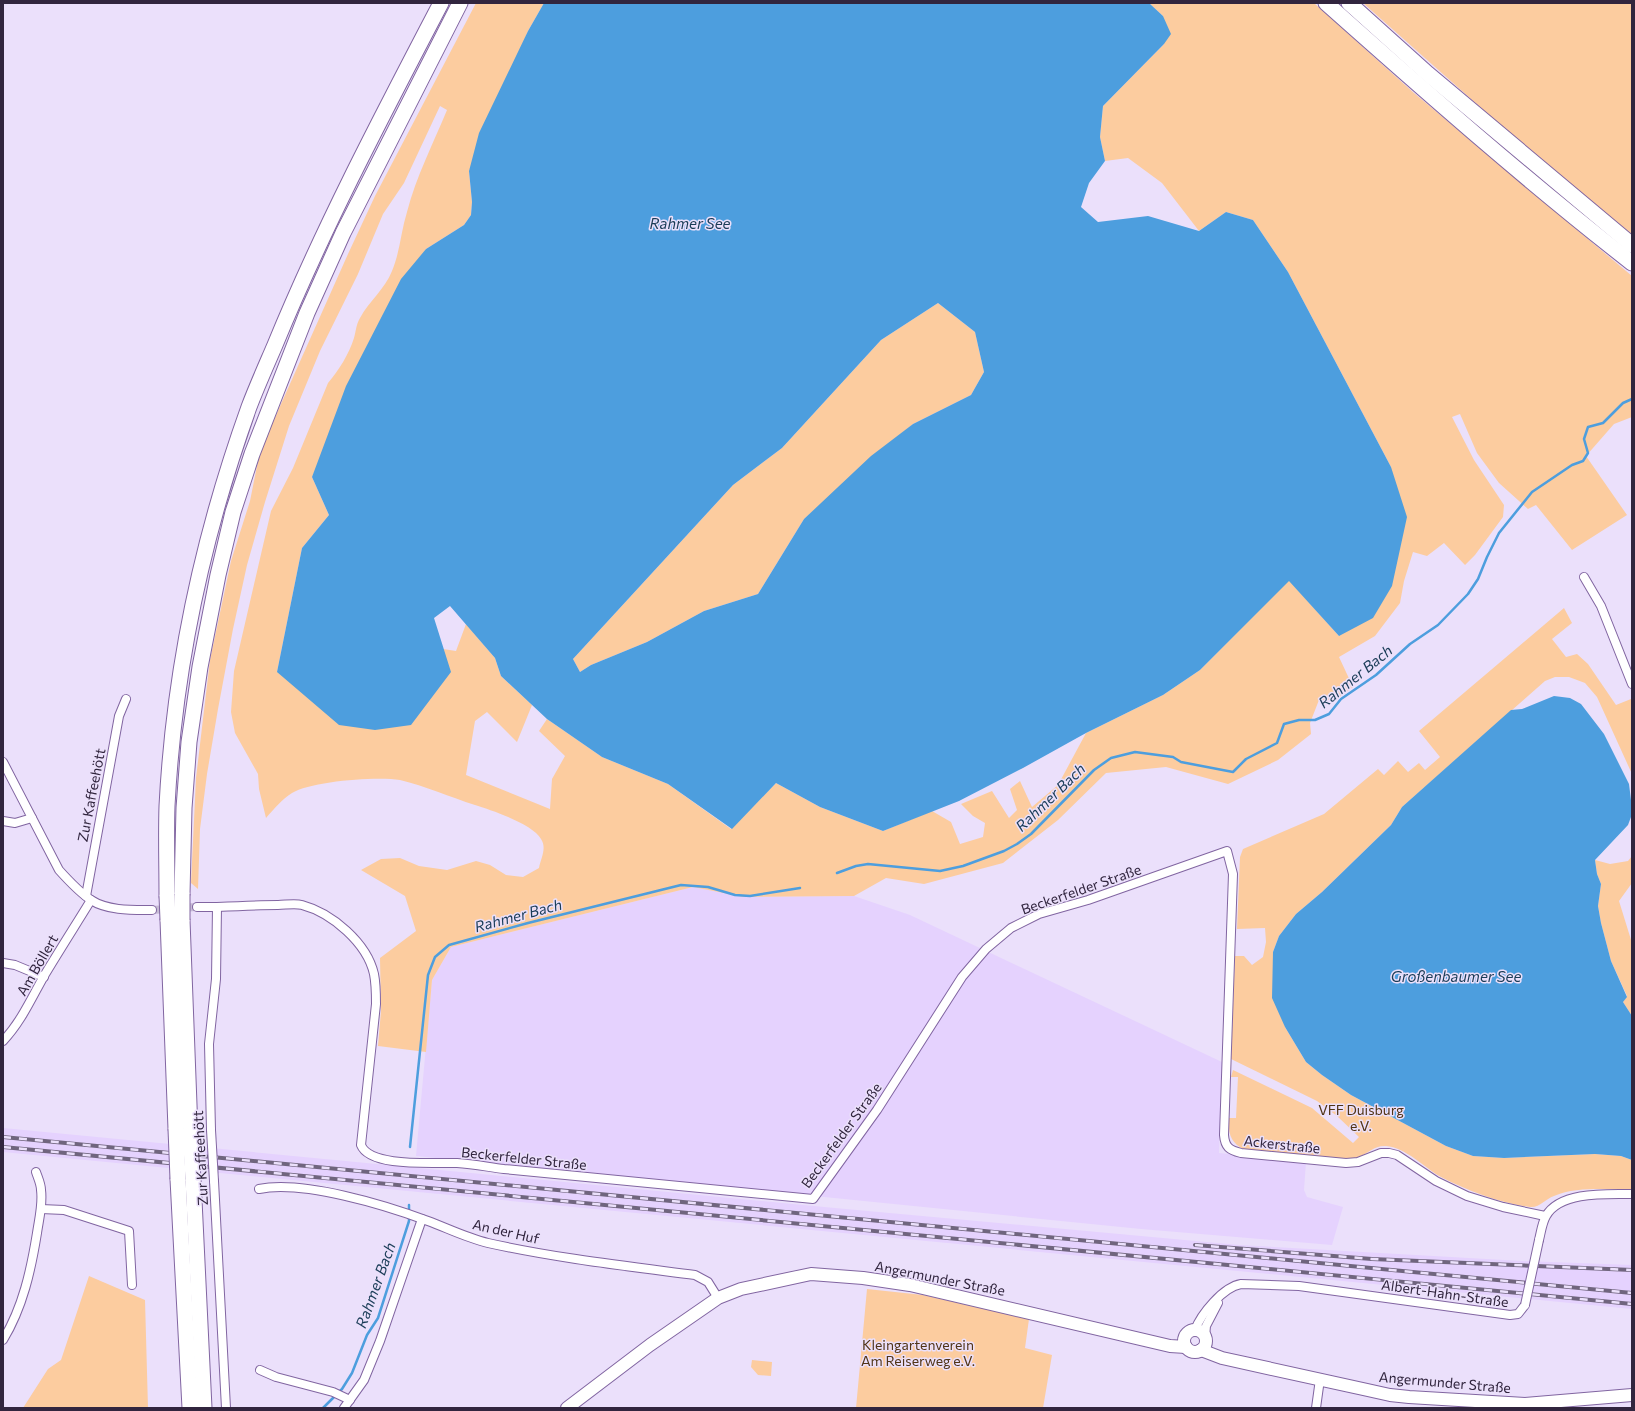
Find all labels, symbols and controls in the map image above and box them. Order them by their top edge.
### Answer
water label: Rahmer See [650,214,731,232]
water label: Rahmer Bach [1314,641,1396,711]
street label: Zur Kaffeehött [74,746,108,843]
water label: Rahmer Bach [1011,759,1089,835]
street label: Beckerfelder Straße [1019,860,1143,918]
water label: Rahmer Bach [472,895,564,935]
street label: Am Böllert [13,931,61,999]
water label: Großenbaumer See [1391,967,1521,985]
street label: Beckerfelder Straße [797,1079,885,1191]
park label: VFF Duisburg e.V. [1318,1101,1404,1134]
street label: Zur Kaffeehött [189,1110,211,1206]
street label: Ackerstraße [1243,1132,1321,1156]
street label: Beckerfelder Straße [460,1143,588,1173]
street label: An der Huf [471,1215,541,1247]
water label: Rahmer Bach [351,1240,399,1330]
street label: Angermunder Straße [873,1257,1007,1299]
street label: Albert-Hahn-Straße [1380,1276,1510,1310]
park label: Kleingartenverein Am Reiserweg e.V. [861,1336,975,1369]
street label: Angermunder Straße [1378,1368,1512,1396]

